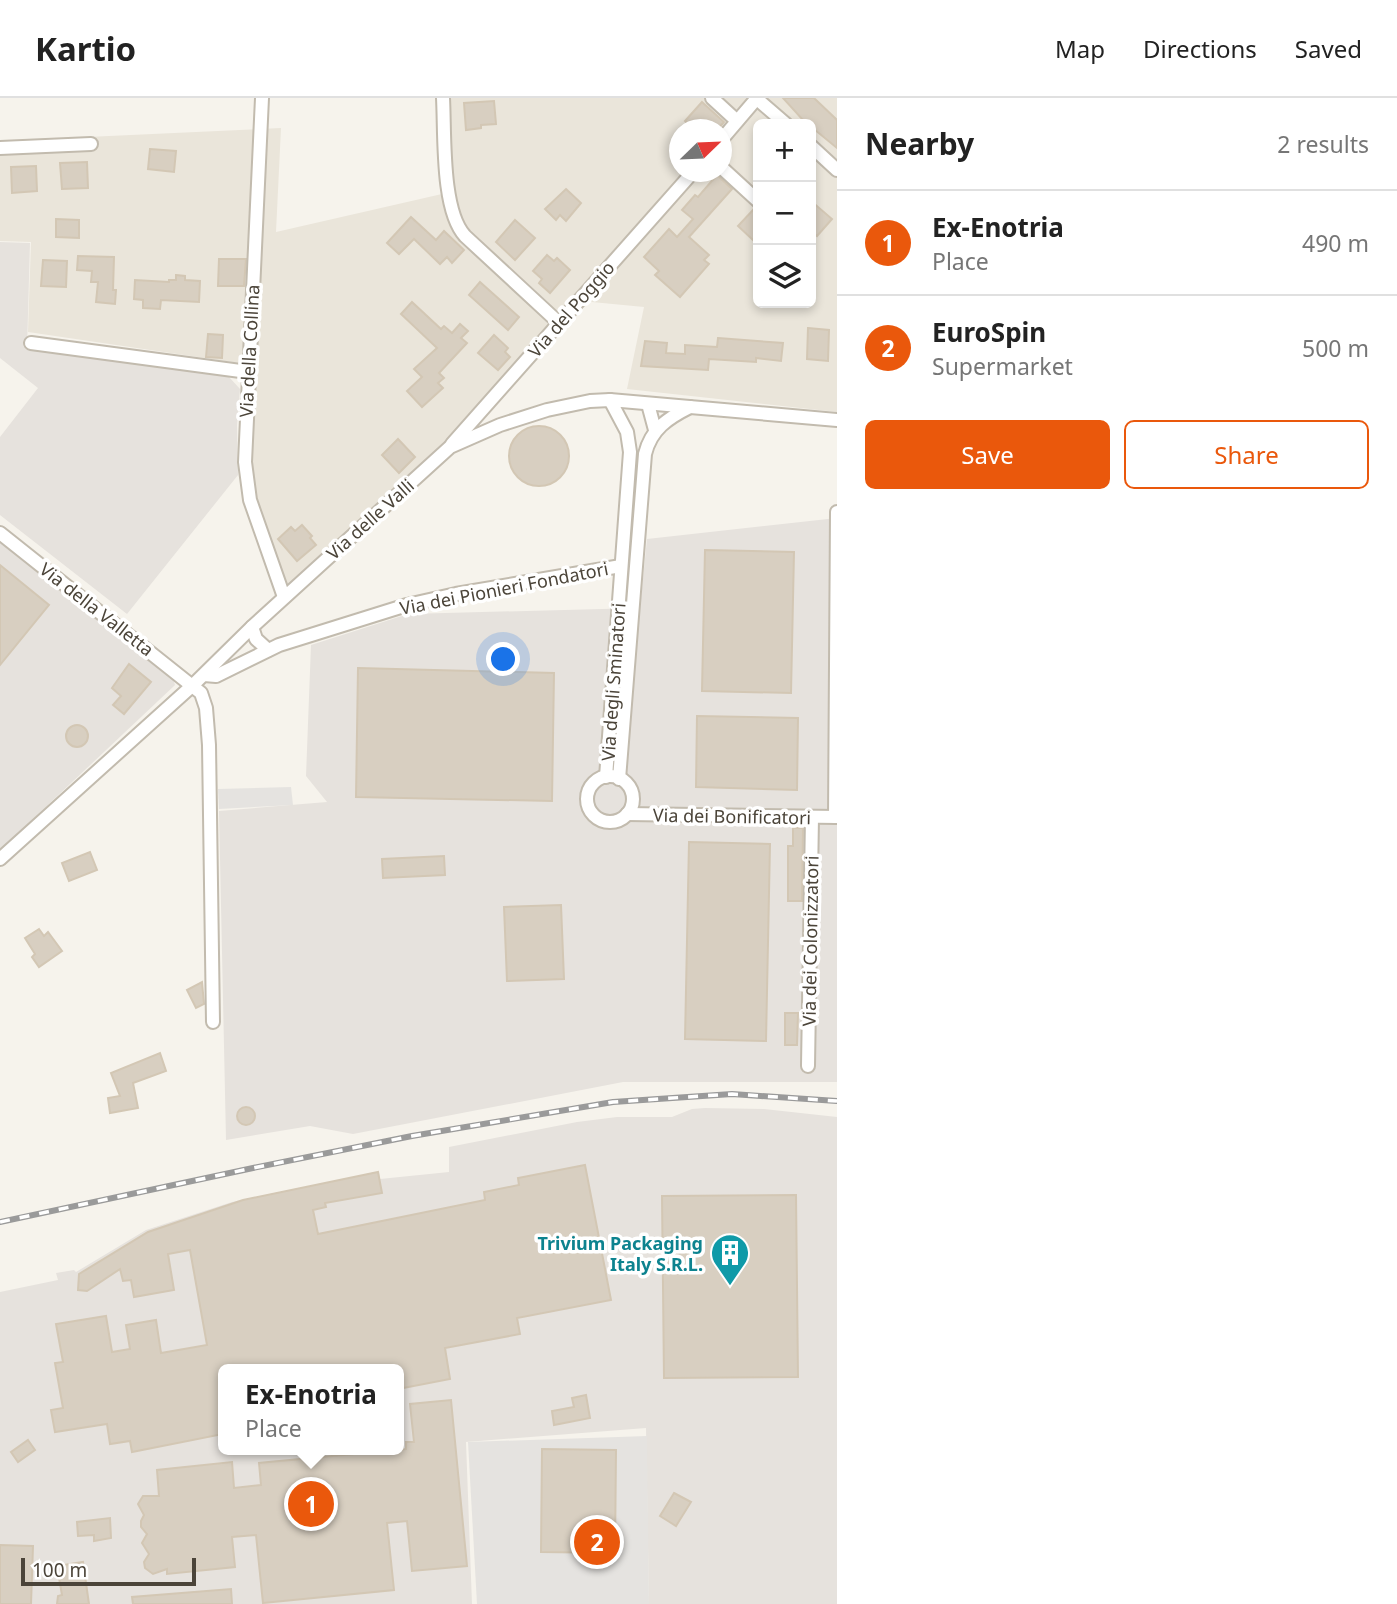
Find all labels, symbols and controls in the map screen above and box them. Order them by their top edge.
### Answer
text: Kartio [35,26,136,71]
text: Map [1055,32,1105,65]
text: Directions [1143,32,1257,65]
text: Saved [1295,32,1362,65]
north arrow [669,119,732,182]
map controls [753,119,816,308]
button: + [753,119,816,182]
text: Nearby [865,123,974,164]
text: 2 results [1277,128,1369,160]
button: − [753,182,816,245]
text: Ex-Enotria [932,209,1064,245]
text: 1 [881,227,895,259]
text: 490 m [1302,227,1369,259]
button: layers [753,245,816,308]
text: Place [932,245,989,277]
street label: Via del Poggio [523,256,619,362]
street label: Via della Collina [234,284,264,418]
text: EuroSpin [932,314,1046,350]
text: 2 [881,332,895,364]
text: 500 m [1302,332,1369,364]
text: Supermarket [932,350,1073,382]
button: Save [865,420,1110,489]
button: Share [1124,420,1369,489]
street label: Via delle Valli [321,473,419,565]
street label: Via dei Pionieri Fondatori [398,556,610,620]
street label: Via della Valletta [35,557,159,661]
street label: Via degli Sminatori [595,602,631,762]
your location [486,642,520,676]
street label: Via dei Bonificatori [653,803,811,829]
street label: Via dei Colonizzatori [797,855,823,1027]
place label: Trivium Packaging Italy S.R.L. [537,1231,703,1276]
building icon: Trivium Packaging Italy S.R.L. [709,1232,751,1287]
popup [218,1364,404,1455]
text: Ex-Enotria [245,1376,377,1412]
text: Place [245,1412,302,1444]
pin: 1 [288,1478,334,1530]
pin: 2 [574,1516,620,1568]
scale bar [21,1555,196,1587]
text: 100 m [32,1557,87,1583]

